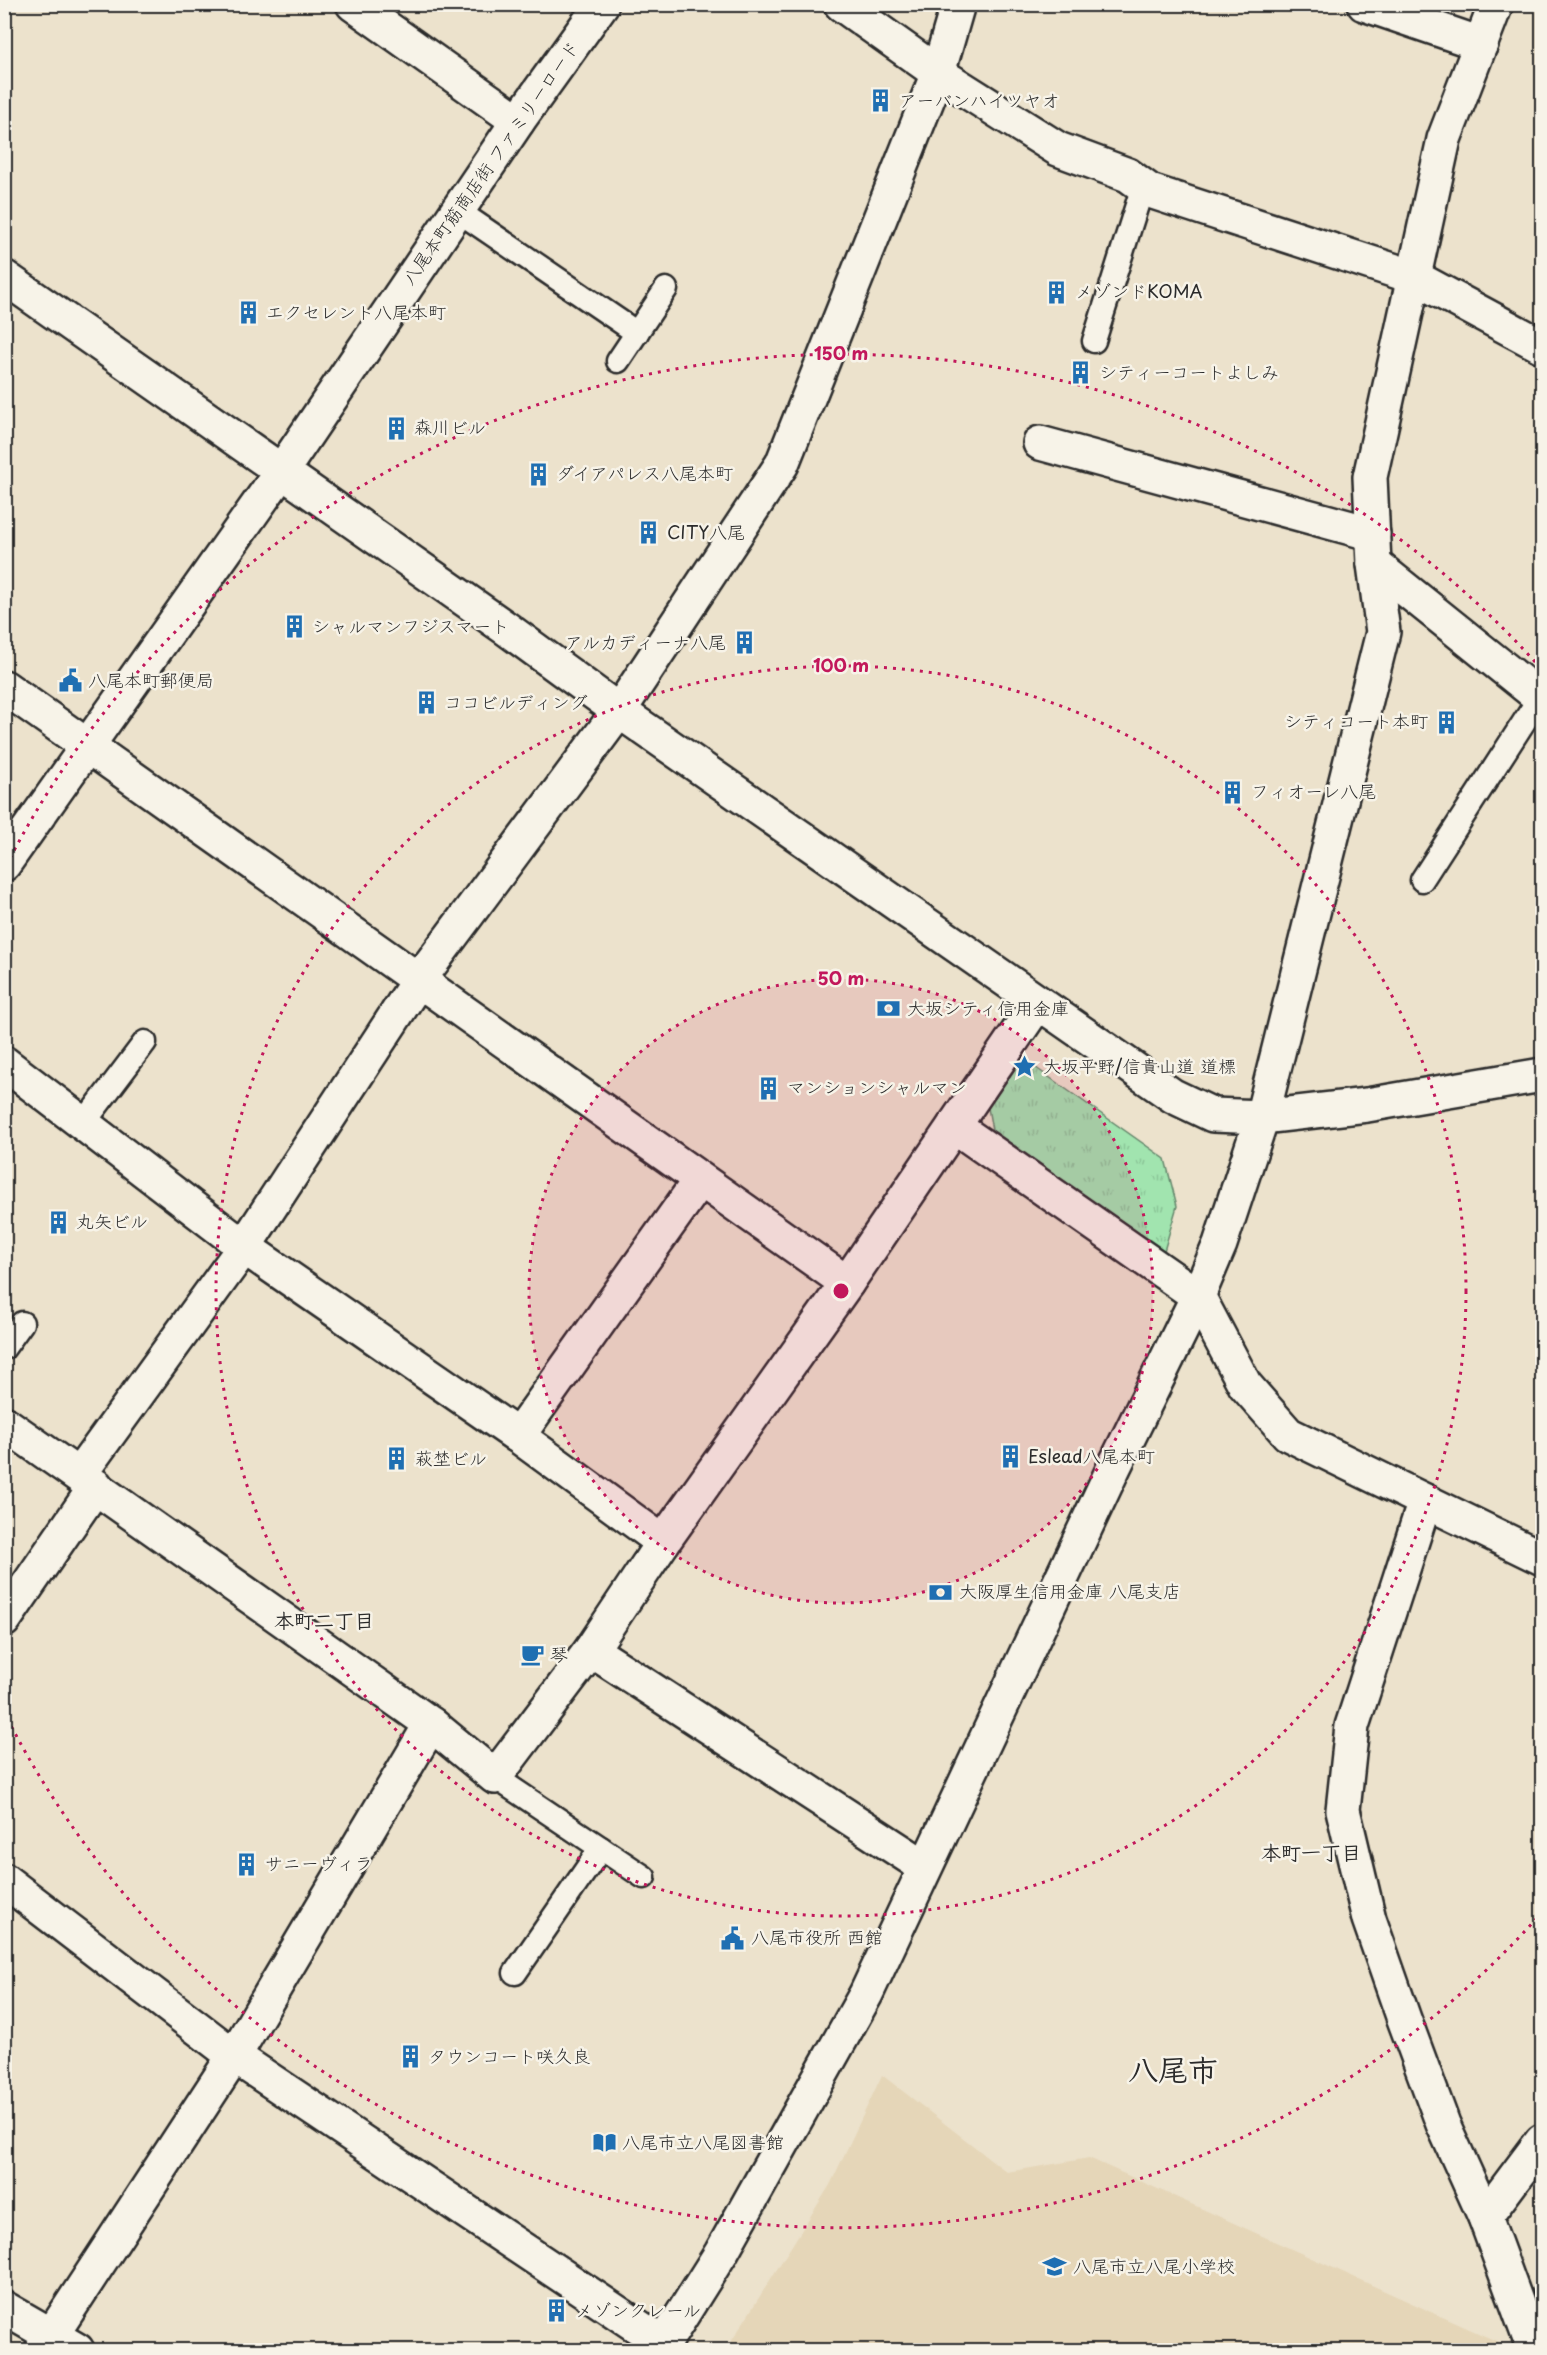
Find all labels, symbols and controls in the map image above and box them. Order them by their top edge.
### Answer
street label: 八尾本町筋商店街 ファミリーロード [395,34,585,290]
place label: アーバンハイツヤオ [899,86,1060,113]
building icon: アーバンハイツヤオ [868,88,894,114]
place label: メゾンドKOMA [1075,277,1203,304]
building icon: メゾンドKOMA [1044,279,1070,305]
place label: エクセレント八尾本町 [266,298,446,325]
building icon: エクセレント八尾本町 [235,300,261,326]
text: 150 m [814,339,868,366]
place label: シティーコートよしみ [1099,358,1279,385]
building icon: シティーコートよしみ [1068,360,1094,386]
place label: 森川ビル [414,413,486,440]
building icon: 森川ビル [383,415,409,441]
place label: ダイアパレス八尾本町 [556,459,733,486]
building icon: ダイアパレス八尾本町 [525,461,551,487]
place label: CITY八尾 [667,518,745,545]
building icon: CITY八尾 [636,520,662,546]
place label: シャルマンフジスマート [312,612,509,639]
building icon: シャルマンフジスマート [281,614,307,640]
place label: アルカディーナ八尾 [565,628,726,655]
building icon: アルカディーナ八尾 [731,630,757,656]
text: 100 m [813,651,869,678]
place label: 八尾本町郵便局 [88,666,214,693]
public building icon: 八尾本町郵便局 [57,668,83,694]
place label: ココビルディング [444,688,588,715]
building icon: ココビルディング [413,690,439,716]
place label: シティコート本町 [1284,707,1428,734]
building icon: シティコート本町 [1433,709,1459,735]
place label: フィオーレ八尾 [1251,777,1376,804]
building icon: フィオーレ八尾 [1220,779,1246,805]
text: 50 m [818,964,864,991]
place label: 大坂シティ信用金庫 [907,994,1069,1021]
bank icon: 大坂シティ信用金庫 [876,996,902,1022]
place label: 大坂平野/信貴山道 道標 [1043,1052,1236,1079]
place icon: 大坂平野/信貴山道 道標 [1012,1054,1038,1080]
place label: マンションシャルマン [787,1073,967,1100]
building icon: マンションシャルマン [756,1075,782,1101]
place label: 丸矢ビル [76,1207,148,1234]
building icon: 丸矢ビル [45,1209,71,1235]
centre of rings [831,1281,851,1301]
place label: Eslead八尾本町 [1028,1442,1155,1469]
place label: 萩埜ビル [415,1444,487,1471]
building icon: Eslead八尾本町 [997,1444,1023,1470]
building icon: 萩埜ビル [384,1446,410,1472]
place label: 大阪厚生信用金庫 八尾支店 [959,1577,1181,1604]
bank icon: 大阪厚生信用金庫 八尾支店 [928,1579,954,1605]
district label: 本町二丁目 [274,1605,374,1635]
place label: 琴 [550,1640,568,1667]
cafe icon: 琴 [519,1642,545,1668]
district label: 本町一丁目 [1261,1837,1361,1867]
place label: サニーヴィラ [265,1849,373,1876]
building icon: サニーヴィラ [234,1851,260,1877]
place label: 八尾市役所 西館 [751,1923,883,1950]
public building icon: 八尾市役所 西館 [720,1925,746,1951]
place label: タウンコート咲久良 [428,2042,590,2069]
building icon: タウンコート咲久良 [397,2044,423,2070]
district label: 八尾市 [1128,2046,1218,2091]
place label: 八尾市立八尾図書館 [622,2128,784,2155]
library icon: 八尾市立八尾図書館 [591,2130,617,2156]
place label: 八尾市立八尾小学校 [1073,2252,1235,2279]
school or university icon: 八尾市立八尾小学校 [1042,2254,1068,2280]
place label: メゾンクレール [575,2296,701,2323]
building icon: メゾンクレール [544,2298,570,2324]

